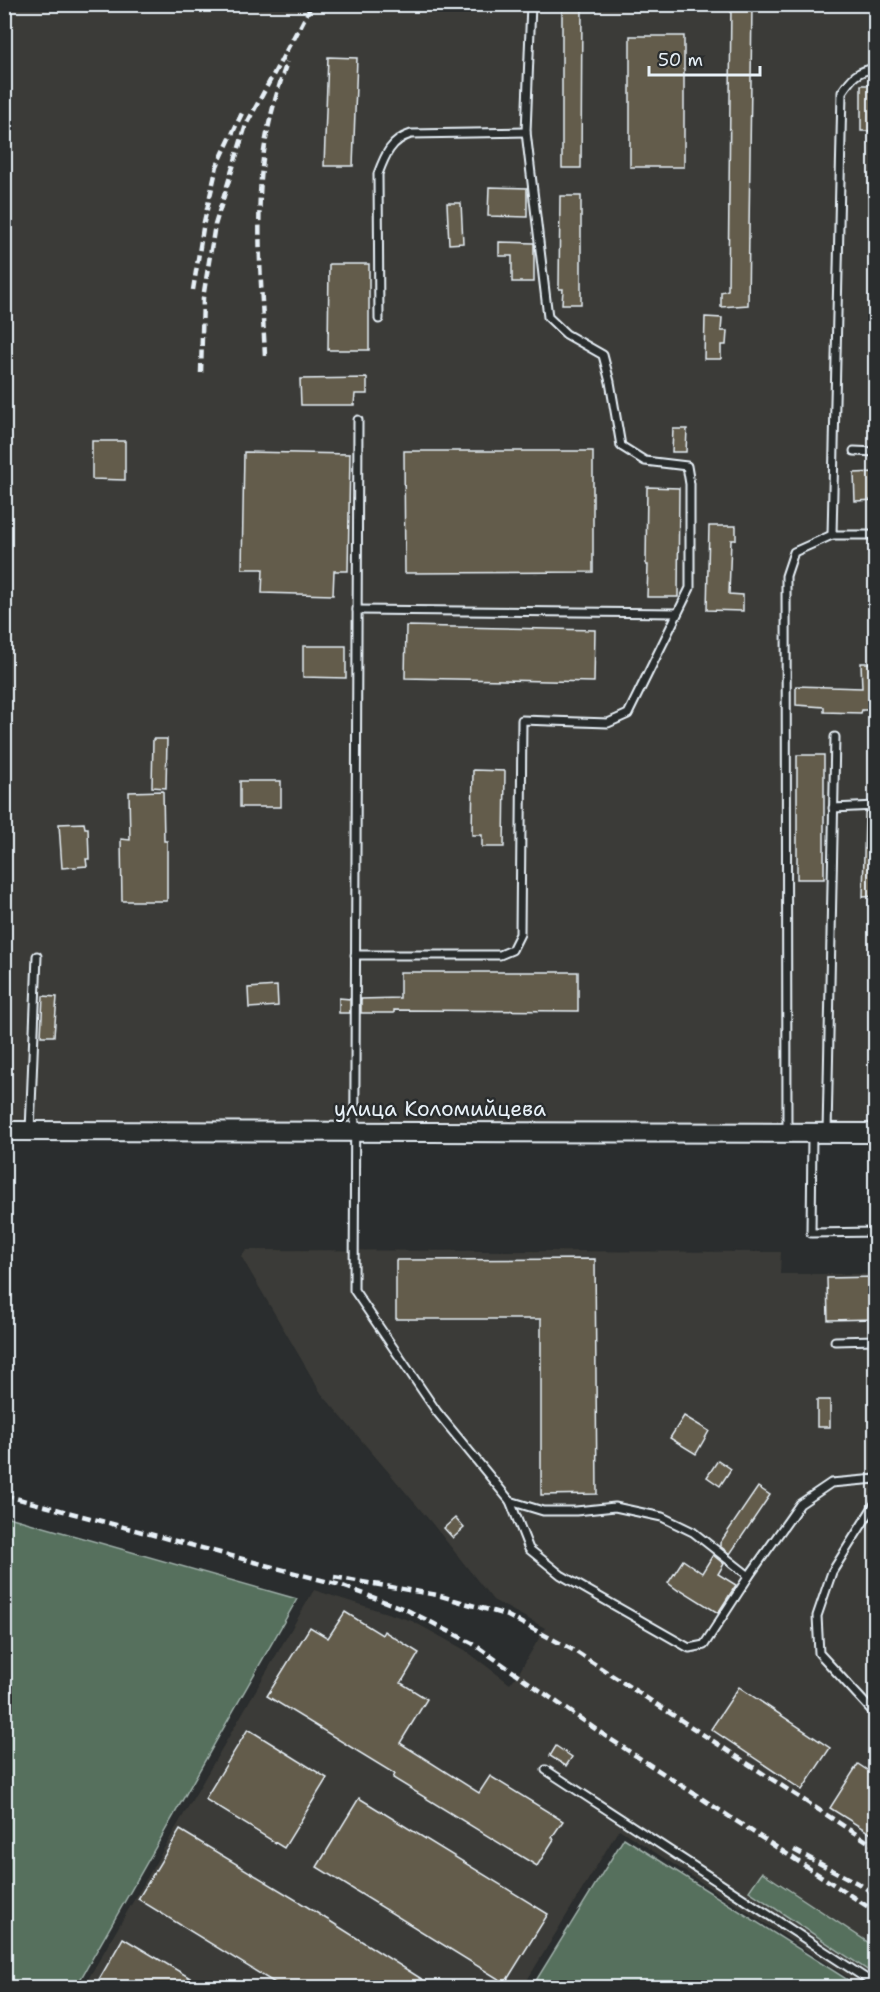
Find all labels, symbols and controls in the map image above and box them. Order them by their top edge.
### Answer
scale bar [649,39,760,77]
text: 50 m [658,48,703,72]
street label: улица Коломийцева [334,1095,546,1123]

